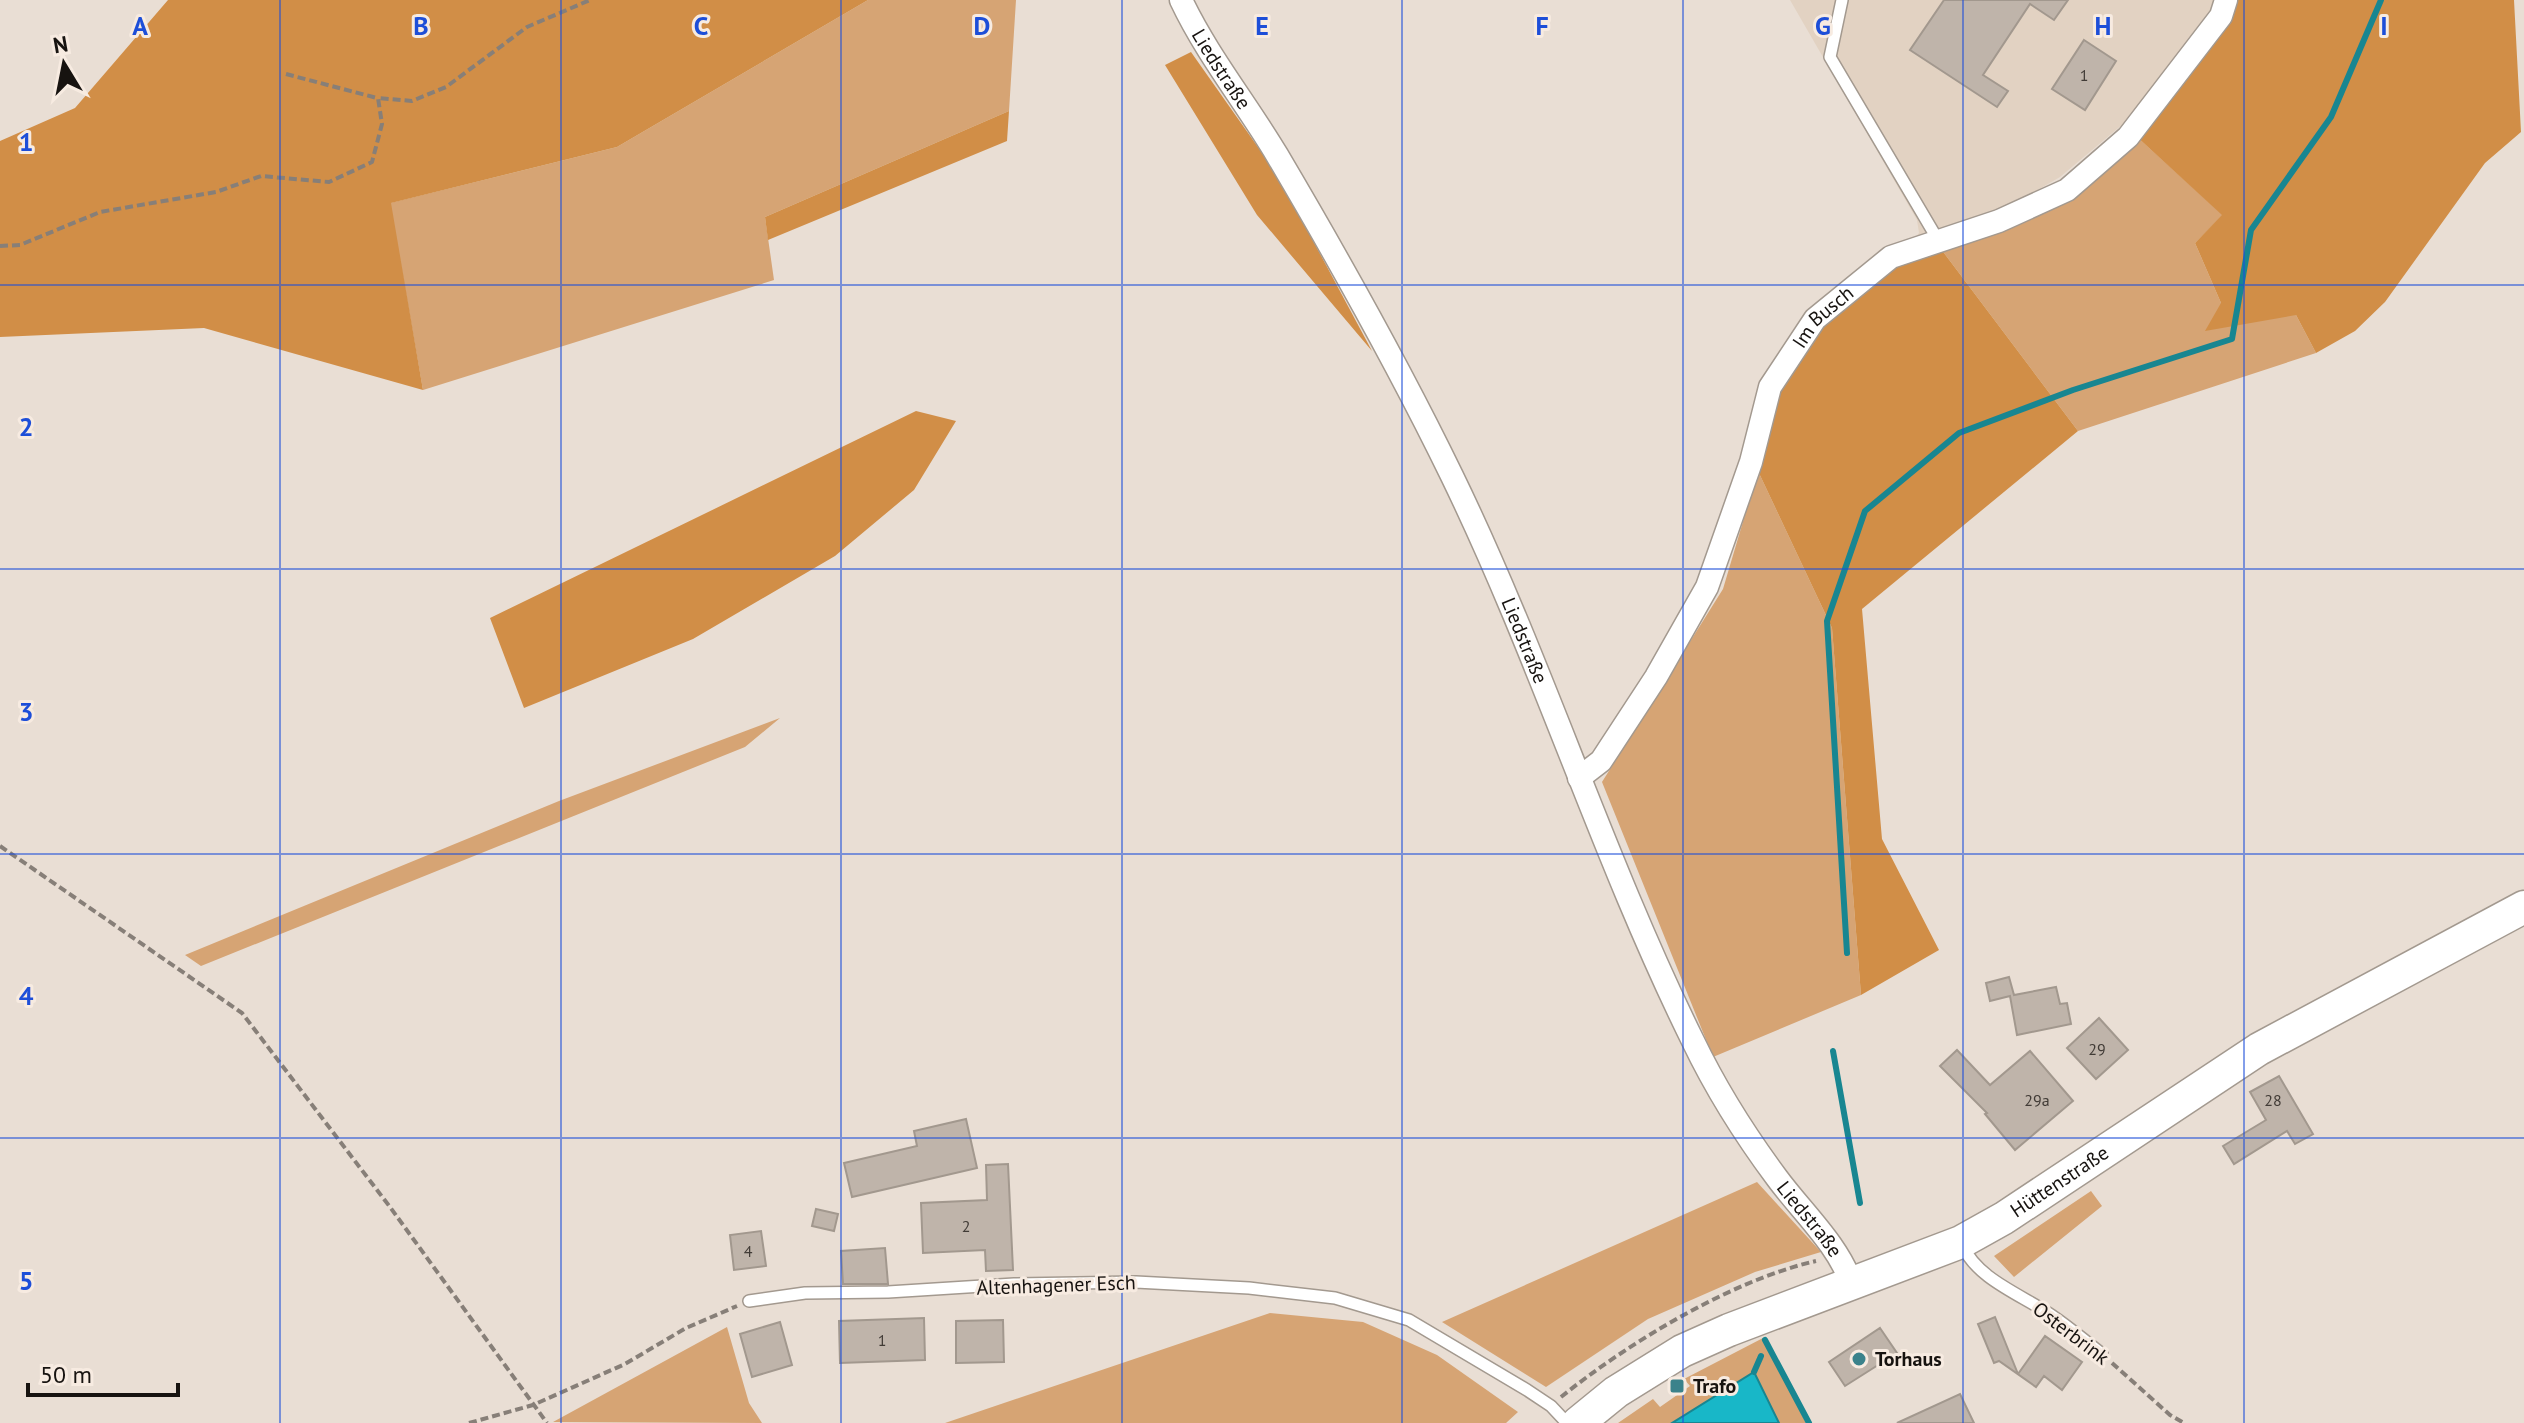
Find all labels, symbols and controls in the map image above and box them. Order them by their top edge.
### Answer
text: A [132,9,148,42]
text: B [413,9,429,42]
text: C [694,9,708,42]
text: D [974,9,990,42]
text: E [1255,9,1269,42]
text: F [1535,9,1549,42]
text: G [1815,9,1831,42]
text: H [2095,9,2111,42]
text: I [2380,9,2388,42]
north arrow [24,24,104,104]
street label: Liedstraße [1186,24,1257,114]
text: N [51,29,70,59]
house number: 1 [2080,65,2088,85]
text: 1 [19,125,33,158]
street label: Im Busch [1786,280,1859,353]
text: 2 [19,410,33,443]
street label: Liedstraße [1495,594,1554,687]
text: 3 [19,695,33,728]
text: 4 [19,979,34,1012]
house number: 29 [2088,1039,2106,1059]
house number: 29a [2024,1090,2050,1110]
house number: 28 [2264,1090,2282,1110]
street label: Hüttenstraße [2005,1139,2113,1223]
street label: Liedstraße [1771,1176,1848,1262]
house number: 2 [962,1216,970,1236]
house number: 4 [744,1241,753,1261]
text: 5 [19,1264,33,1297]
street label: Altenhagener Esch [976,1269,1136,1301]
street label: Osterbrink [2028,1296,2115,1370]
house number: 1 [878,1330,886,1350]
place label: Torhaus [1875,1346,1942,1372]
scale bar [28,1347,178,1397]
marker: Torhaus [1850,1350,1868,1368]
text: 50 m [40,1359,92,1390]
place label: Trafo [1693,1373,1737,1399]
marker: Trafo [1668,1377,1686,1395]

